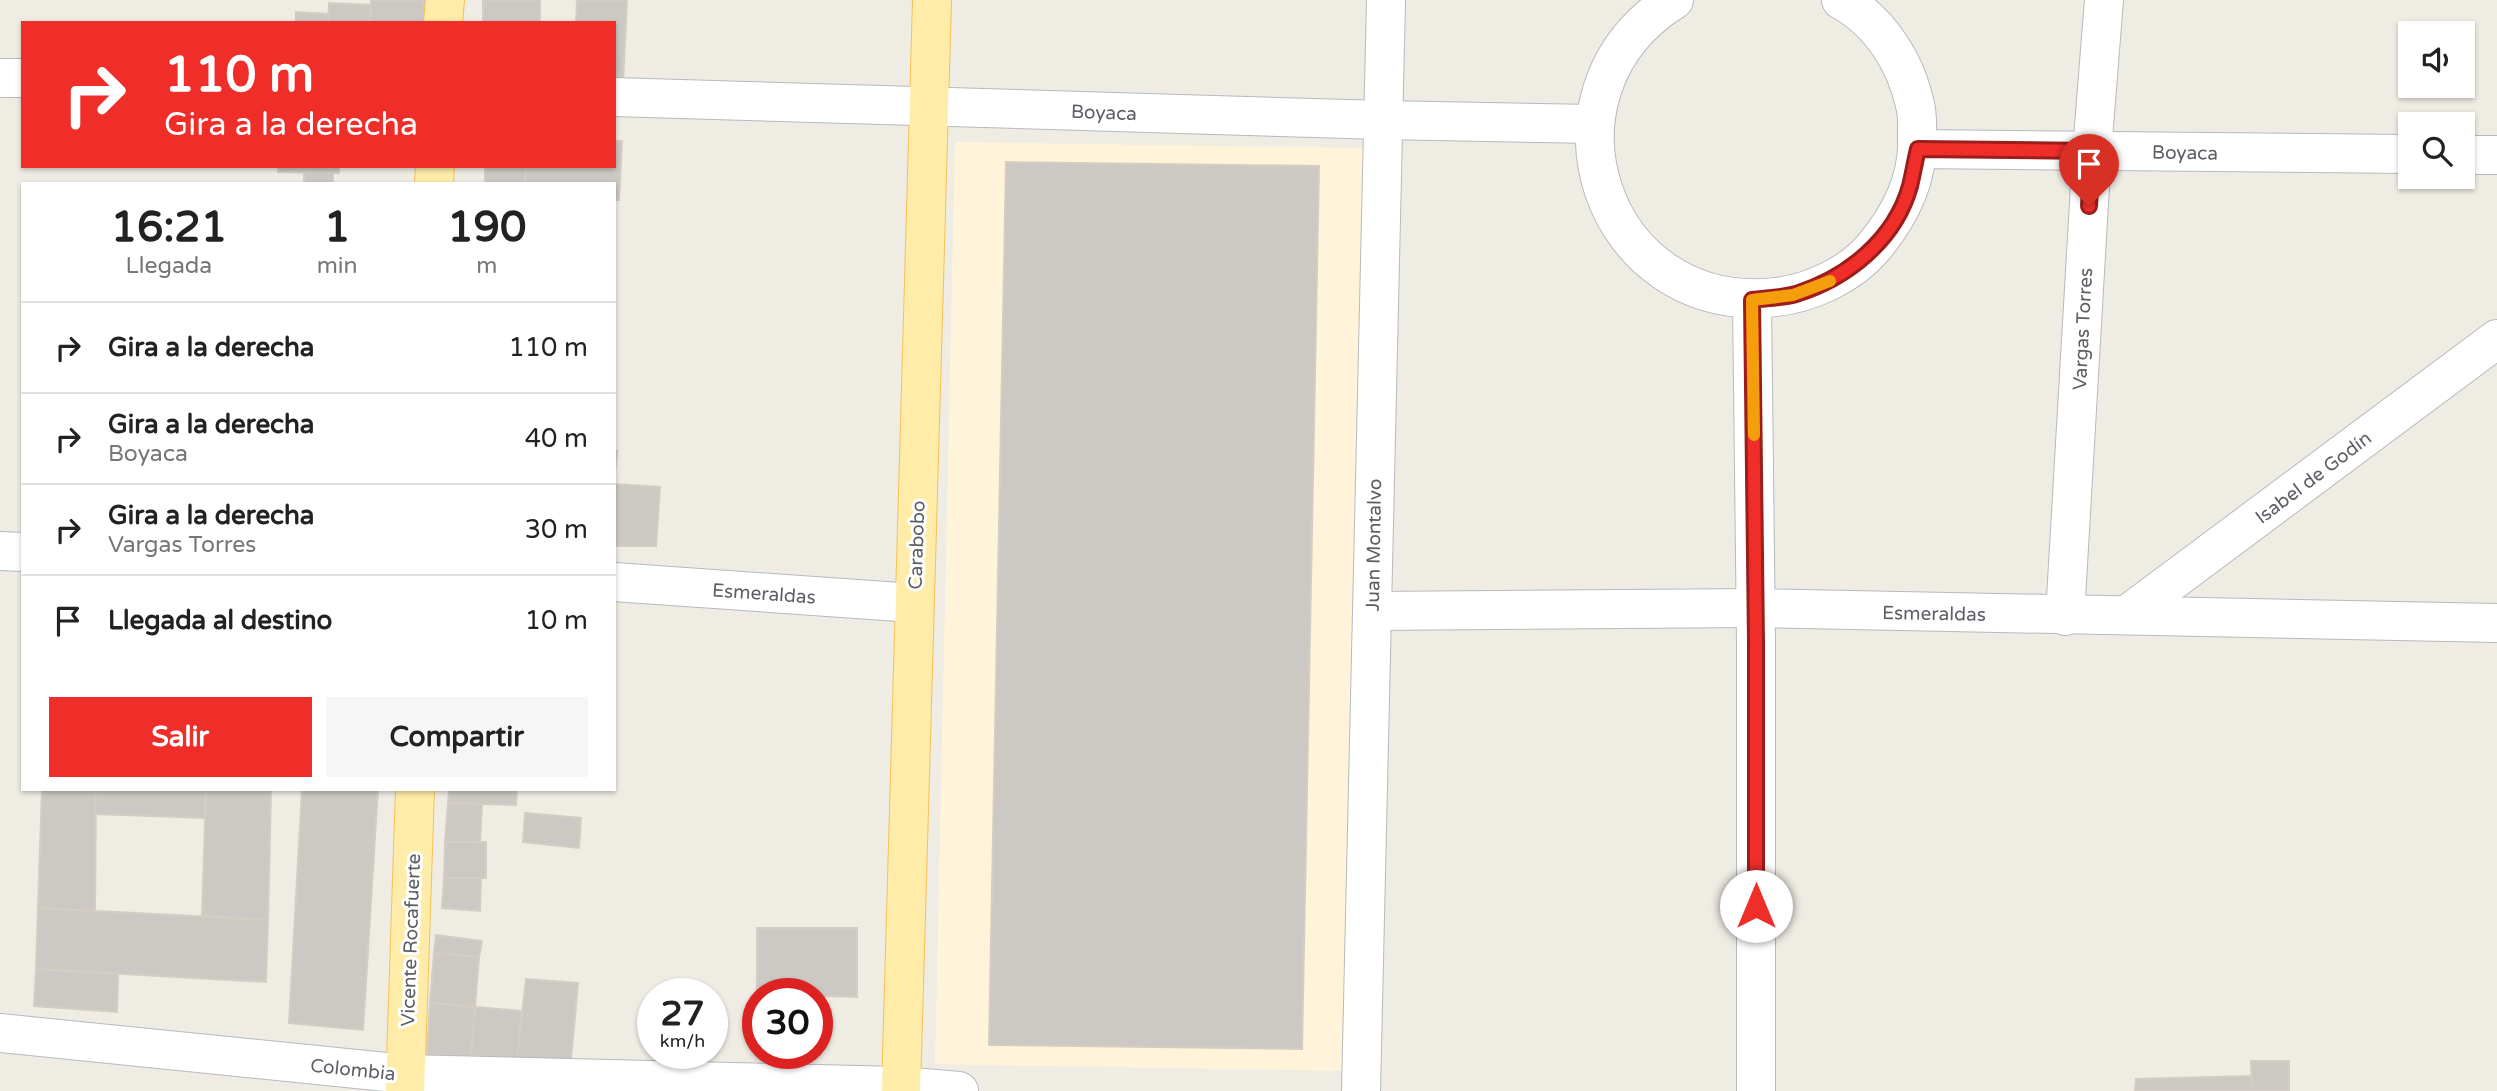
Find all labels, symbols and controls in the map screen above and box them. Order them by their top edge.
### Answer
map controls [2398,21,2475,189]
button: sound [2398,21,2475,98]
text: 110 m [164,46,314,105]
icon: right [49,49,140,140]
street label: Boyaca [1071,101,1137,125]
text: Gira a la derecha [164,106,418,144]
button: search [2398,112,2475,189]
pin [2059,134,2119,206]
street label: Boyaca [2152,141,2218,165]
icon: arrive [2070,145,2108,183]
text: 16:21 [111,202,227,253]
text: 1 [324,202,350,253]
text: 190 [447,202,526,253]
text: Llegada [125,252,212,280]
text: min [317,252,358,280]
text: m [476,252,497,280]
street label: Vargas Torres [2069,267,2097,391]
icon: right [49,329,87,367]
text: Gira a la derecha [108,332,314,363]
text: 110 m [508,332,588,363]
text: Gira a la derecha [108,409,314,440]
icon: right [49,420,87,458]
text: 40 m [525,423,588,454]
street label: Isabel de Godín [2251,427,2376,529]
text: Boyaca [108,440,188,468]
street label: Juan Montalvo [1362,478,1386,612]
text: Gira a la derecha [108,500,314,531]
street label: Carabobo [904,500,930,590]
icon: right [49,511,87,549]
text: 30 m [525,514,588,545]
text: Vargas Torres [108,531,256,559]
street label: Esmeraldas [711,579,816,609]
icon: arrive [49,602,87,640]
street label: Esmeraldas [1882,602,1986,626]
text: Llegada al destino [108,605,332,636]
text: 10 m [525,605,588,636]
button: Salir [49,697,312,777]
button: Compartir [326,697,588,777]
street label: Vicente Rocafuerte [397,853,425,1027]
position arrow [1719,869,1793,943]
speed limit sign: 30 [742,978,833,1069]
text: 27 [661,993,704,1035]
text: km/h [660,1030,705,1052]
street label: Colombia [309,1055,397,1085]

